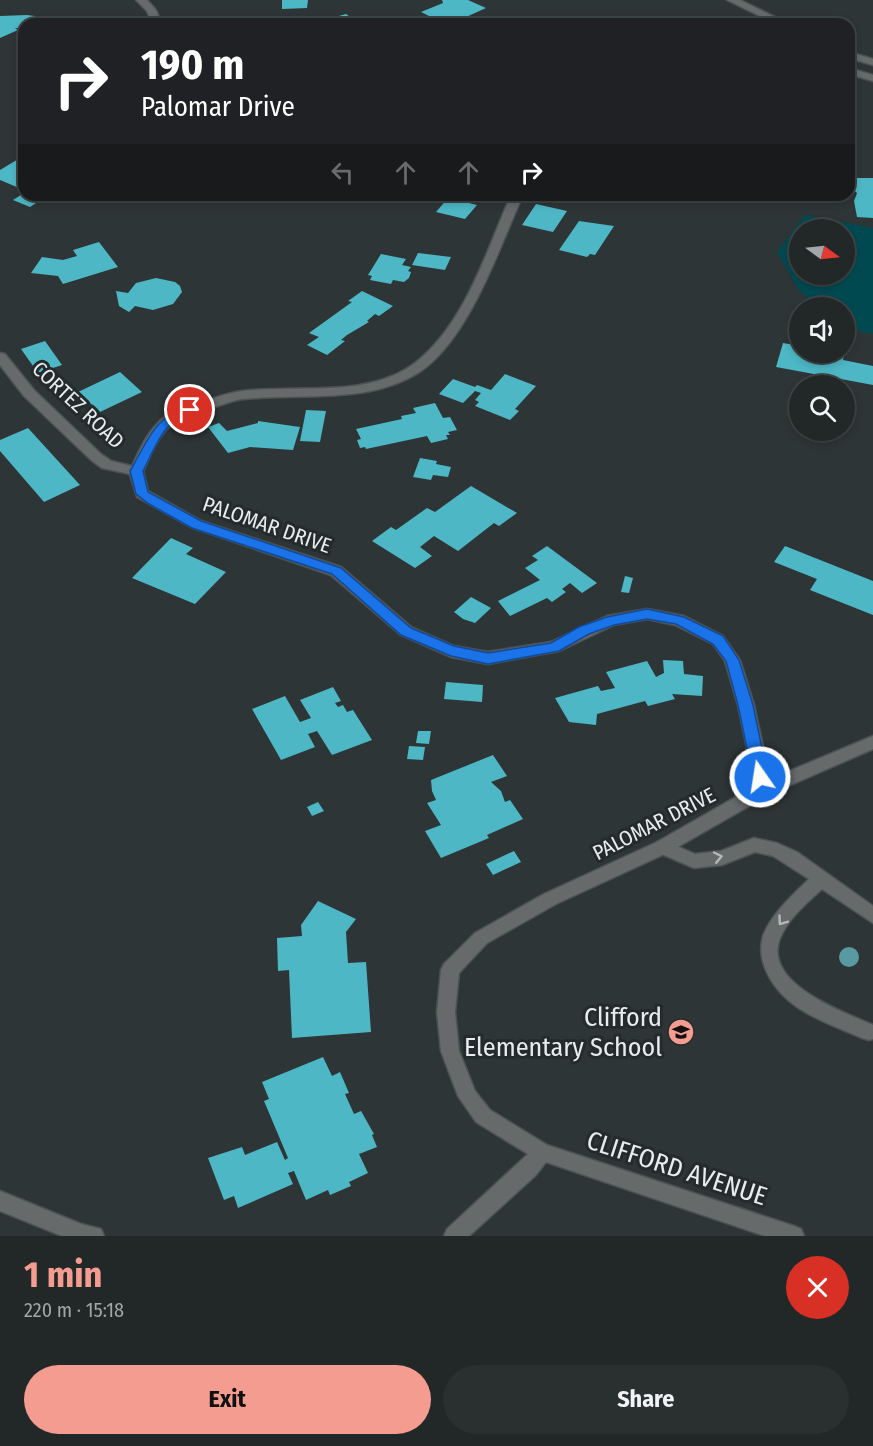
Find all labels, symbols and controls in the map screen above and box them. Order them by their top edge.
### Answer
text: 190 m [141,40,244,90]
icon: right [42,42,120,120]
text: Palomar Drive [141,91,295,123]
icon: left [326,156,359,189]
icon: ahead [389,156,422,189]
icon: ahead [452,156,485,189]
icon: right [515,156,548,189]
north arrow [789,219,855,285]
map controls [789,219,855,441]
button: sound [789,297,855,363]
street label: CORTEZ ROAD [27,356,129,454]
button: search [789,375,855,441]
pin [164,384,215,435]
icon: arrive [173,393,206,426]
street label: PALOMAR DRIVE [199,491,335,559]
position arrow [728,745,792,809]
street label: PALOMAR DRIVE [588,782,720,866]
one-way arrow [713,852,723,865]
one-way arrow [778,914,789,925]
place label: Clifford Elementary School [464,1002,662,1063]
school or university icon: Clifford Elementary School [666,1017,696,1047]
street label: CLIFFORD AVENUE [583,1125,771,1212]
text: 1 min [24,1253,102,1297]
button: close [786,1256,849,1319]
text: 220 m · 15:18 [24,1298,124,1322]
button: Exit [24,1365,431,1434]
button: Share [443,1365,849,1434]

